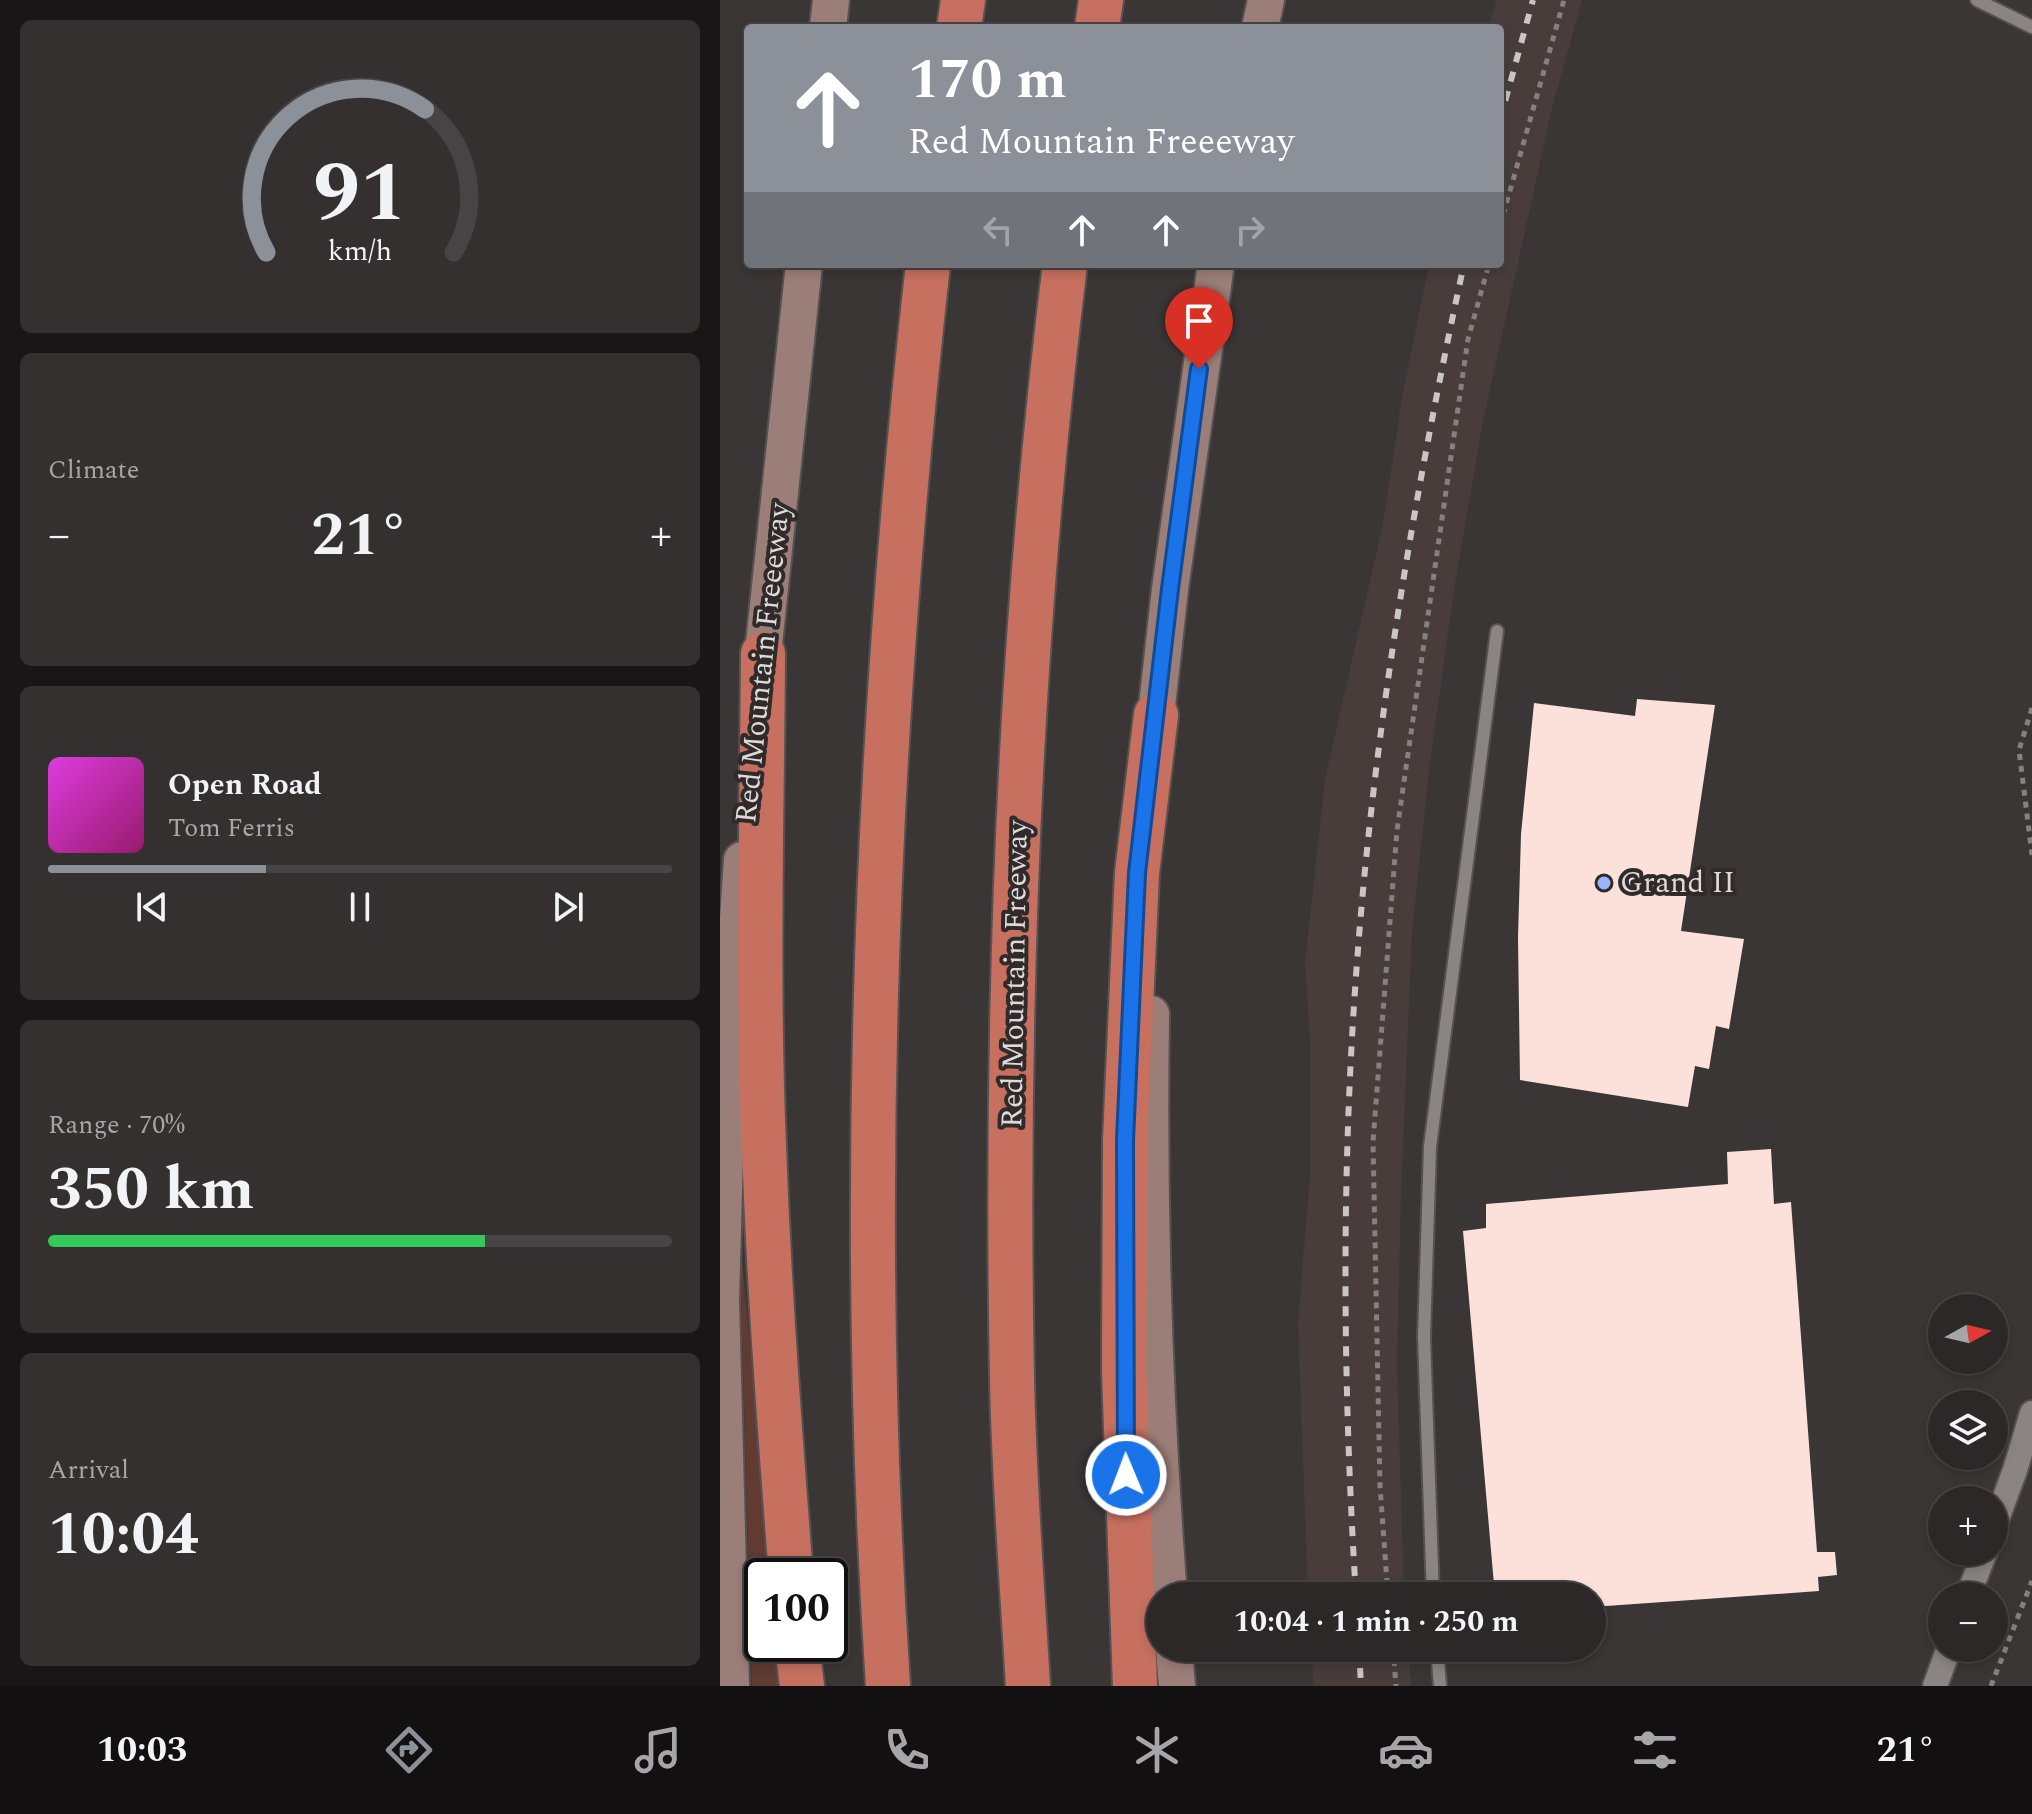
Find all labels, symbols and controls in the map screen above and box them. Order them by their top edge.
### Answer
text: 170 m [908,38,1067,123]
icon: ahead [776,56,880,160]
text: Red Mountain Freeeway [908,115,1294,170]
text: 91 [313,130,407,257]
icon: left [976,208,1020,252]
icon: ahead [1060,208,1104,252]
icon: ahead [1144,208,1188,252]
icon: right [1228,208,1272,252]
text: km/h [328,230,392,273]
pin [1165,287,1233,369]
icon: arrive [1177,299,1221,343]
text: Climate [48,450,139,490]
text: 21° [311,490,409,582]
street label: Red Mountain Freeeway [723,499,803,826]
text: − [48,502,70,569]
text: + [650,502,672,569]
text: Open Road [168,762,322,808]
text: Tom Ferris [168,808,295,848]
street label: Red Mountain Freeway [989,818,1041,1128]
place label: Grand II [1620,860,1735,906]
marker: Grand II [1595,874,1613,892]
icon: previous [130,885,174,929]
icon: pause [338,885,382,929]
icon: next [546,885,590,929]
text: Range · 70% [48,1105,185,1145]
text: 350 km [48,1144,254,1236]
north arrow [1928,1294,2008,1374]
map controls [1928,1294,2008,1662]
button: layers [1928,1390,2008,1470]
position arrow [1084,1433,1168,1517]
text: Arrival [48,1450,129,1490]
button: + [1928,1486,2008,1566]
text: 10:04 [48,1489,199,1581]
speed limit sign: 100 [744,1558,848,1662]
button: − [1928,1582,2008,1662]
text: 10:04 · 1 min · 250 m [1233,1599,1519,1645]
icon: directions [381,1722,437,1778]
icon: music [630,1722,686,1778]
icon: phone [879,1722,935,1778]
icon: climate [1129,1722,1185,1778]
icon: car [1378,1722,1434,1778]
icon: filters [1627,1722,1683,1778]
text: 10:03 [97,1723,187,1778]
text: 21° [1877,1723,1935,1778]

